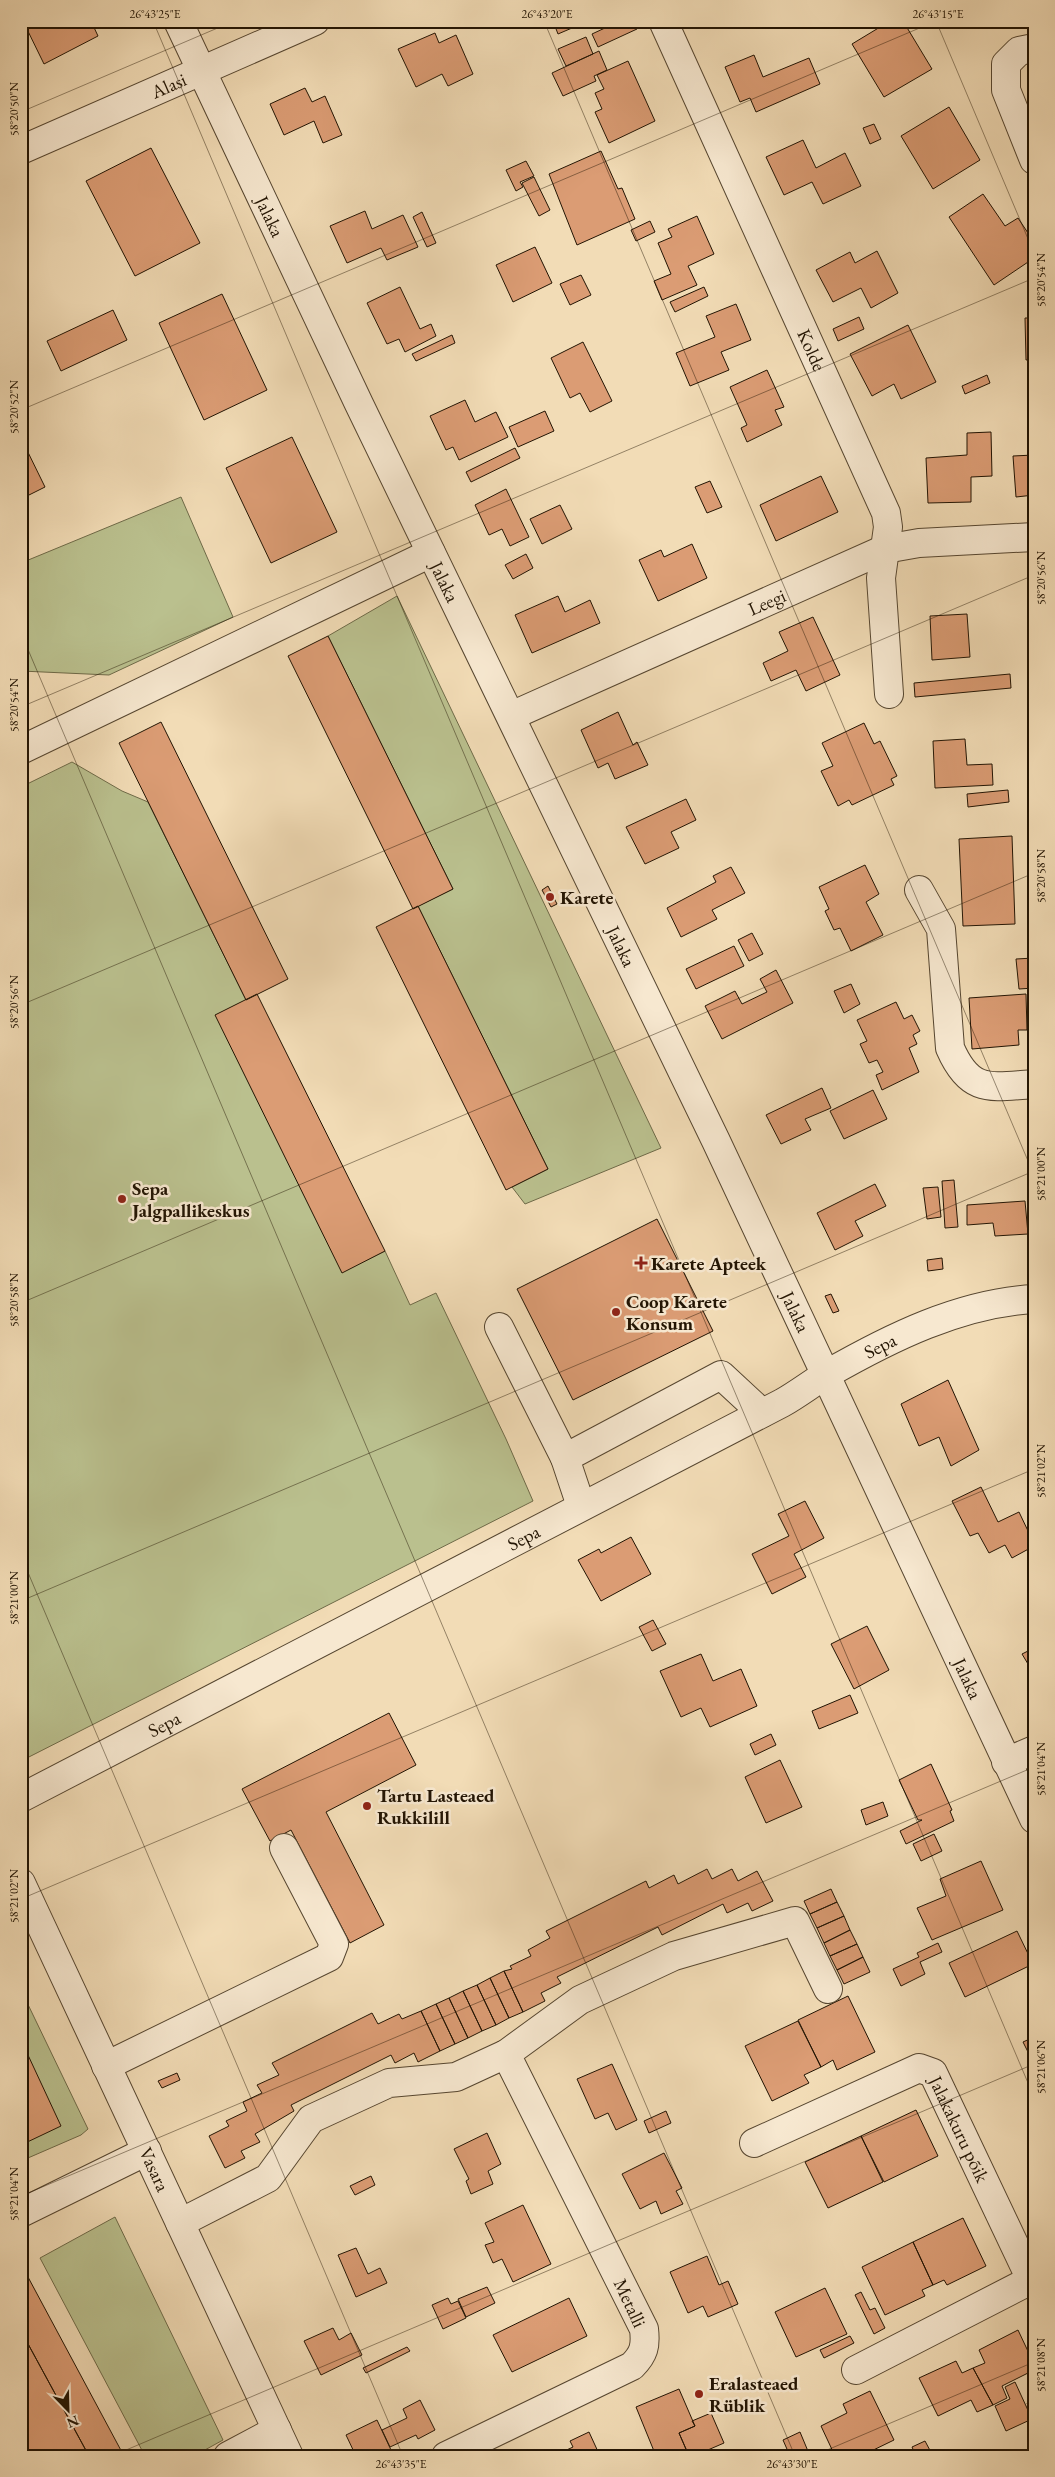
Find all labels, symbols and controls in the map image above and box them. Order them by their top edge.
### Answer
text: 26°43'25"E [129,6,181,22]
text: 26°43'20"E [521,6,573,22]
text: 26°43'15"E [912,6,964,22]
street label: Alasi [146,66,190,104]
text: 58°20'50"N [6,82,22,136]
street label: Jalaka [249,190,291,241]
text: 58°20'54"N [1033,253,1049,307]
street label: Kolde [792,325,832,375]
text: 58°20'52"N [6,380,22,434]
text: 58°20'56"N [1033,551,1049,605]
street label: Jalaka [424,555,466,607]
street label: Leegi [744,582,790,621]
text: 58°20'54"N [6,678,22,732]
text: 58°20'58"N [1033,849,1049,903]
place label: Karete [560,885,613,910]
marker: Karete [544,891,556,903]
street label: Jalaka [600,920,642,971]
text: 58°20'56"N [6,975,22,1029]
text: 58°21'00"N [1033,1147,1049,1201]
place label: Sepa Jalgpallikeskus [130,1176,250,1223]
marker: Sepa Jalgpallikeskus [116,1193,128,1205]
place label: Karete Apteek [651,1251,767,1276]
marker: Karete Apteek [635,1257,647,1269]
text: 58°20'58"N [6,1273,22,1327]
street label: Jalaka [775,1285,817,1337]
place label: Coop Karete Konsum [626,1289,727,1336]
marker: Coop Karete Konsum [610,1306,622,1318]
street label: Sepa [859,1327,901,1364]
text: 58°21'02"N [1033,1444,1049,1498]
street label: Sepa [503,1518,544,1556]
text: 58°21'00"N [6,1571,22,1625]
street label: Jalaka [947,1652,989,1703]
street label: Sepa [143,1705,185,1743]
text: 58°21'04"N [1033,1742,1049,1796]
place label: Tartu Lasteaed Rukkilill [377,1783,495,1830]
marker: Tartu Lasteaed Rukkilill [361,1800,373,1812]
text: 58°21'02"N [6,1869,22,1923]
text: 58°21'06"N [1033,2040,1049,2094]
street label: Jalakakuru põik [923,2070,996,2187]
street label: Vasara [134,2143,176,2196]
text: 58°21'04"N [6,2167,22,2221]
street label: Metalli [608,2274,652,2332]
text: 58°21'08"N [1033,2338,1049,2392]
place label: Eralasteaed Rüblik [709,2371,799,2418]
north arrow [42,2384,92,2434]
marker: Eralasteaed Rüblik [693,2388,705,2400]
text: N [64,2411,82,2433]
text: 26°43'35"E [375,2456,427,2472]
text: 26°43'30"E [766,2456,818,2472]

